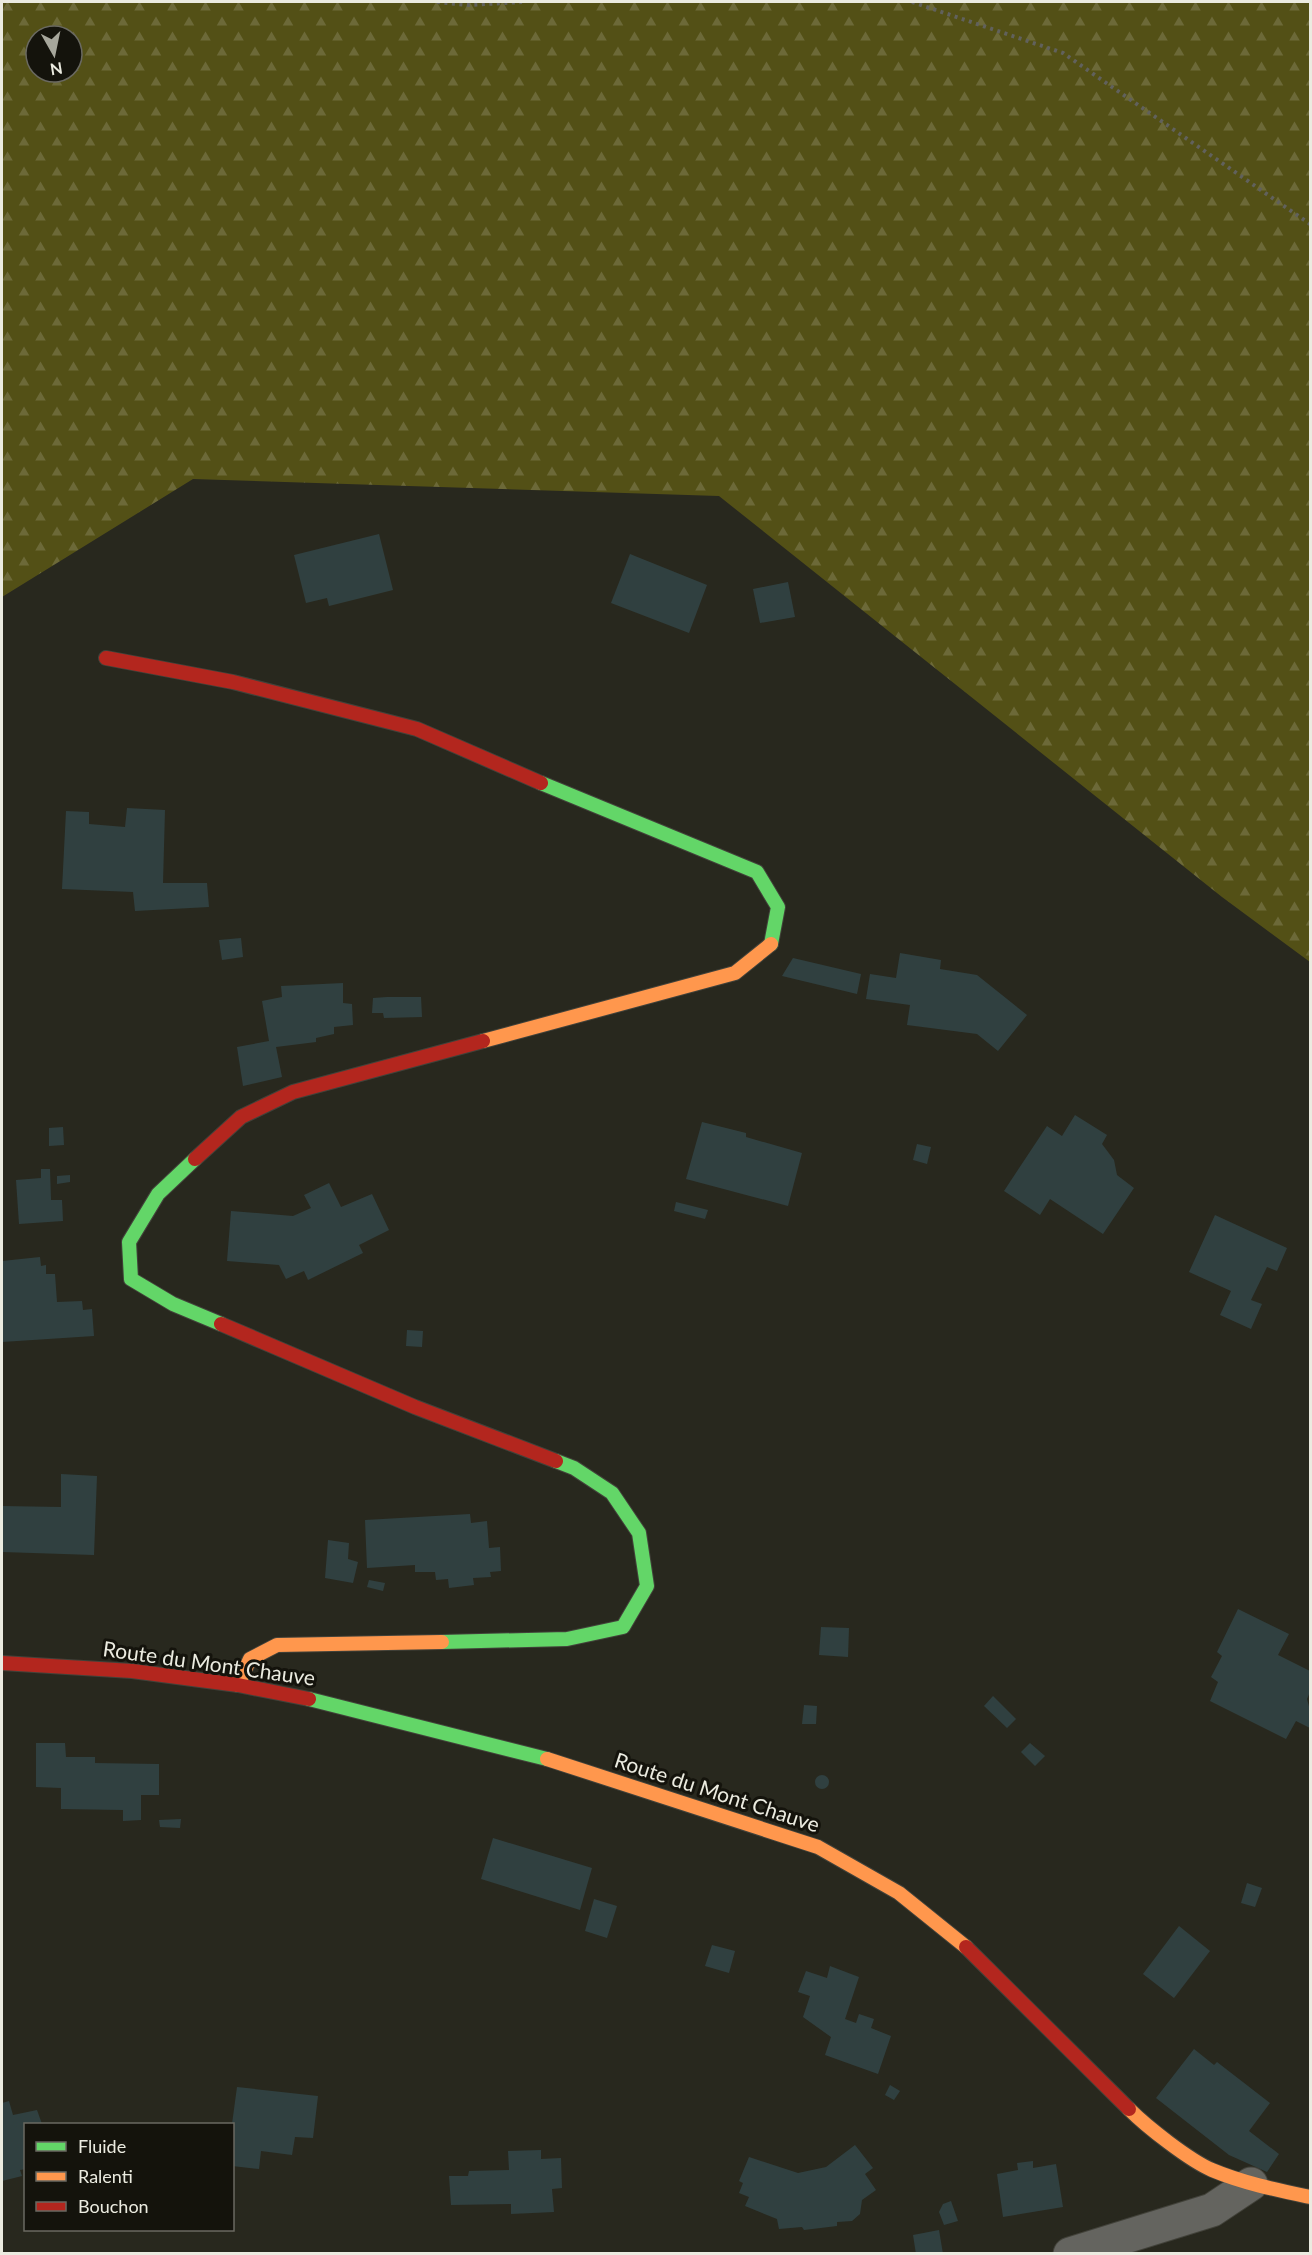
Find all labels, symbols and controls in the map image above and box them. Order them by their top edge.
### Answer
north arrow [24,24,84,84]
text: N [49,59,64,80]
street label: Route du Mont Chauve [102,1635,317,1690]
street label: Route du Mont Chauve [612,1747,823,1837]
legend [24,2123,234,2231]
text: Fluide [78,2135,126,2157]
text: Ralenti [78,2165,133,2187]
text: Bouchon [78,2195,149,2217]

